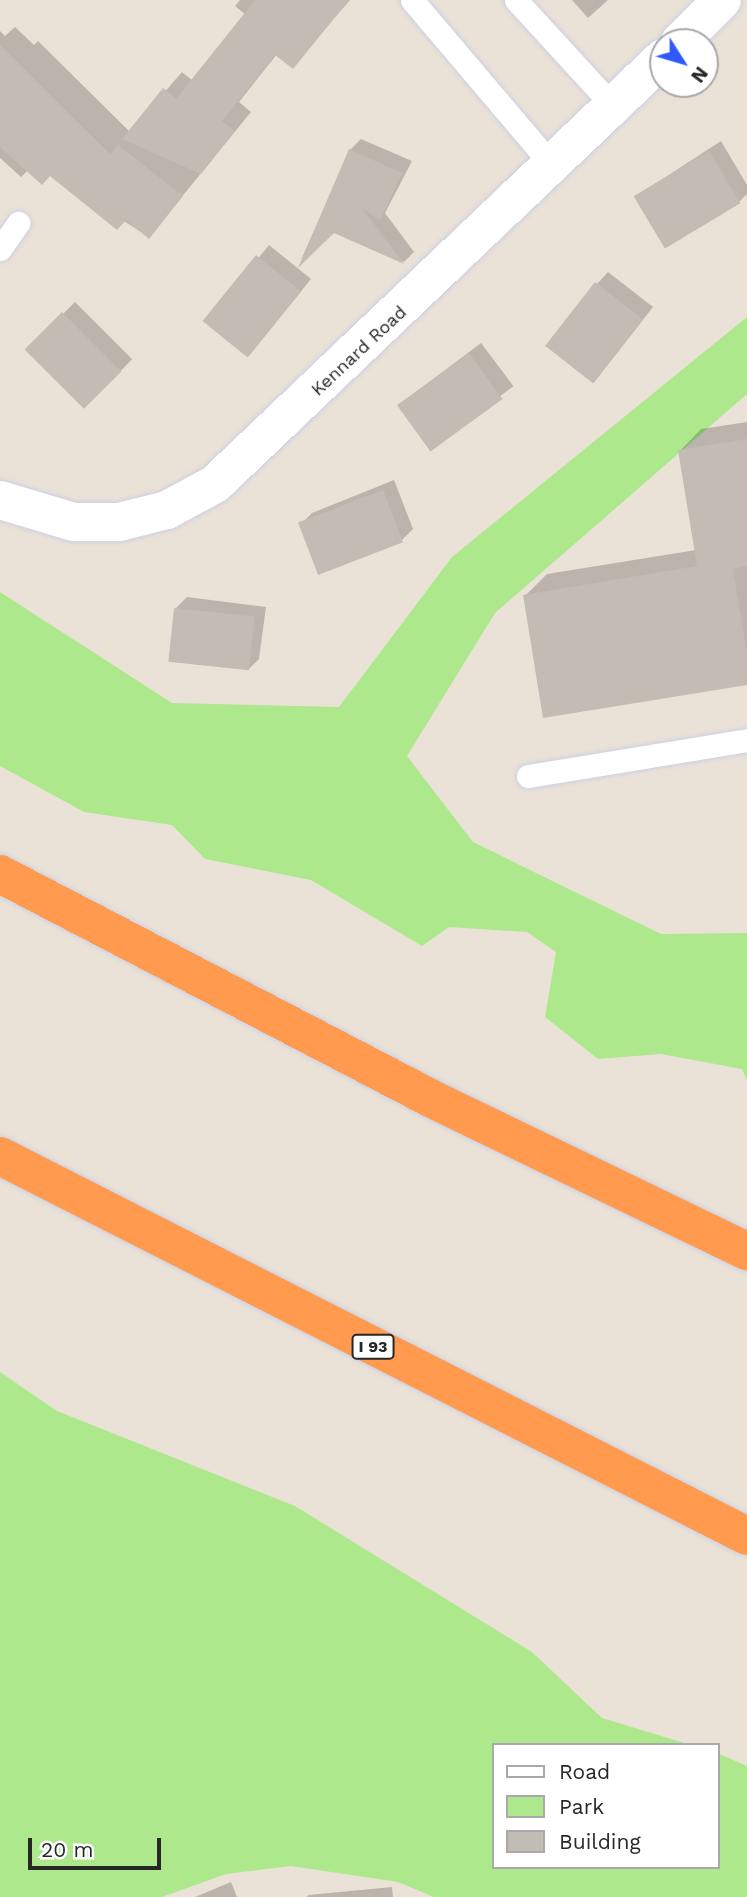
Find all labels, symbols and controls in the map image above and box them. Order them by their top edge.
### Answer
north arrow [649,28,719,98]
text: N [686,62,713,87]
street label: Kennard Road [307,301,411,401]
road number: I 93 [350,1334,396,1359]
legend [491,1743,719,1869]
text: Road [559,1759,610,1784]
text: Park [559,1794,604,1819]
scale bar [32,1824,164,1868]
text: Building [559,1829,641,1854]
text: 20 m [41,1837,93,1862]

